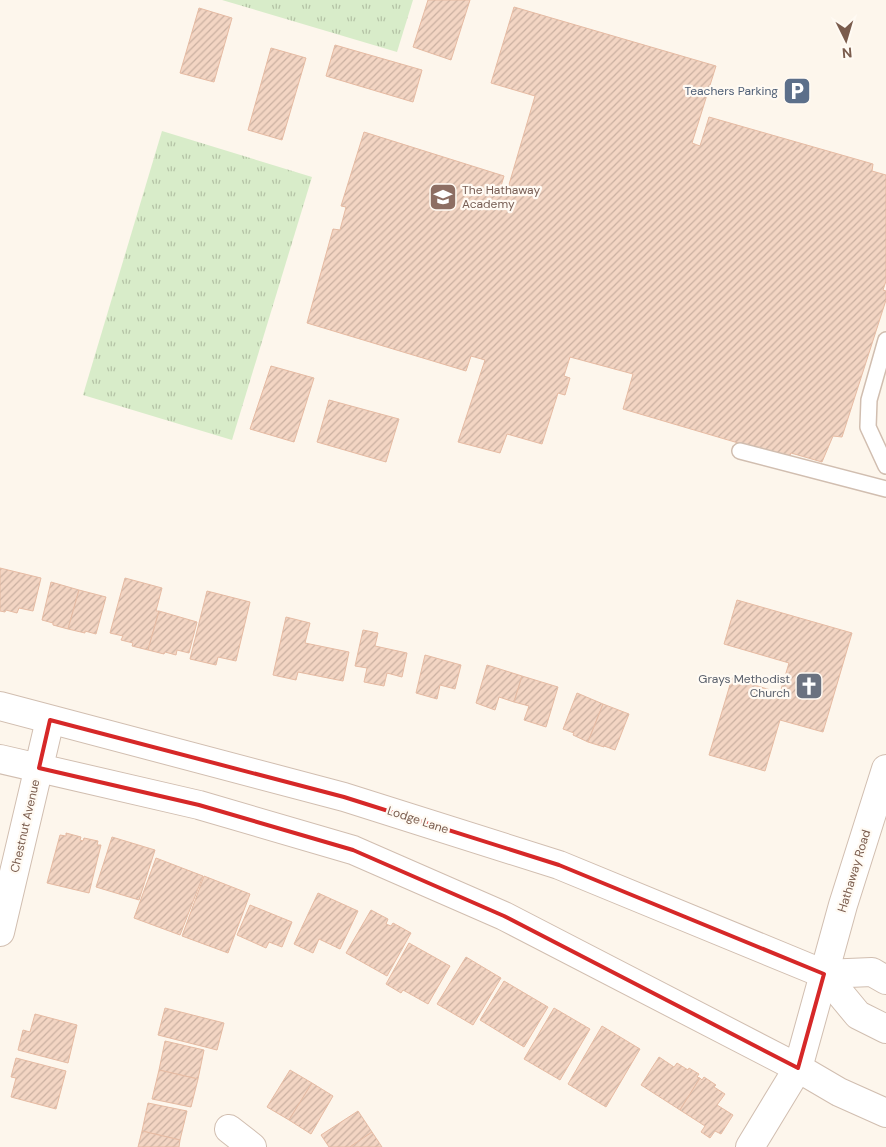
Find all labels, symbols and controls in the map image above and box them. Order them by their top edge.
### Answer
north arrow [821,15,871,65]
text: N [841,44,853,62]
parking icon: Teachers Parking [782,76,812,106]
place label: Teachers Parking [685,83,778,99]
school or university icon: The Hathaway Academy [428,182,458,212]
place label: The Hathaway Academy [462,182,540,212]
place label: Grays Methodist Church [698,671,790,701]
church icon: Grays Methodist Church [794,671,824,701]
street label: Chestnut Avenue [6,778,44,874]
street label: Lodge Lane [385,803,451,838]
street label: Hathaway Road [834,828,874,914]

